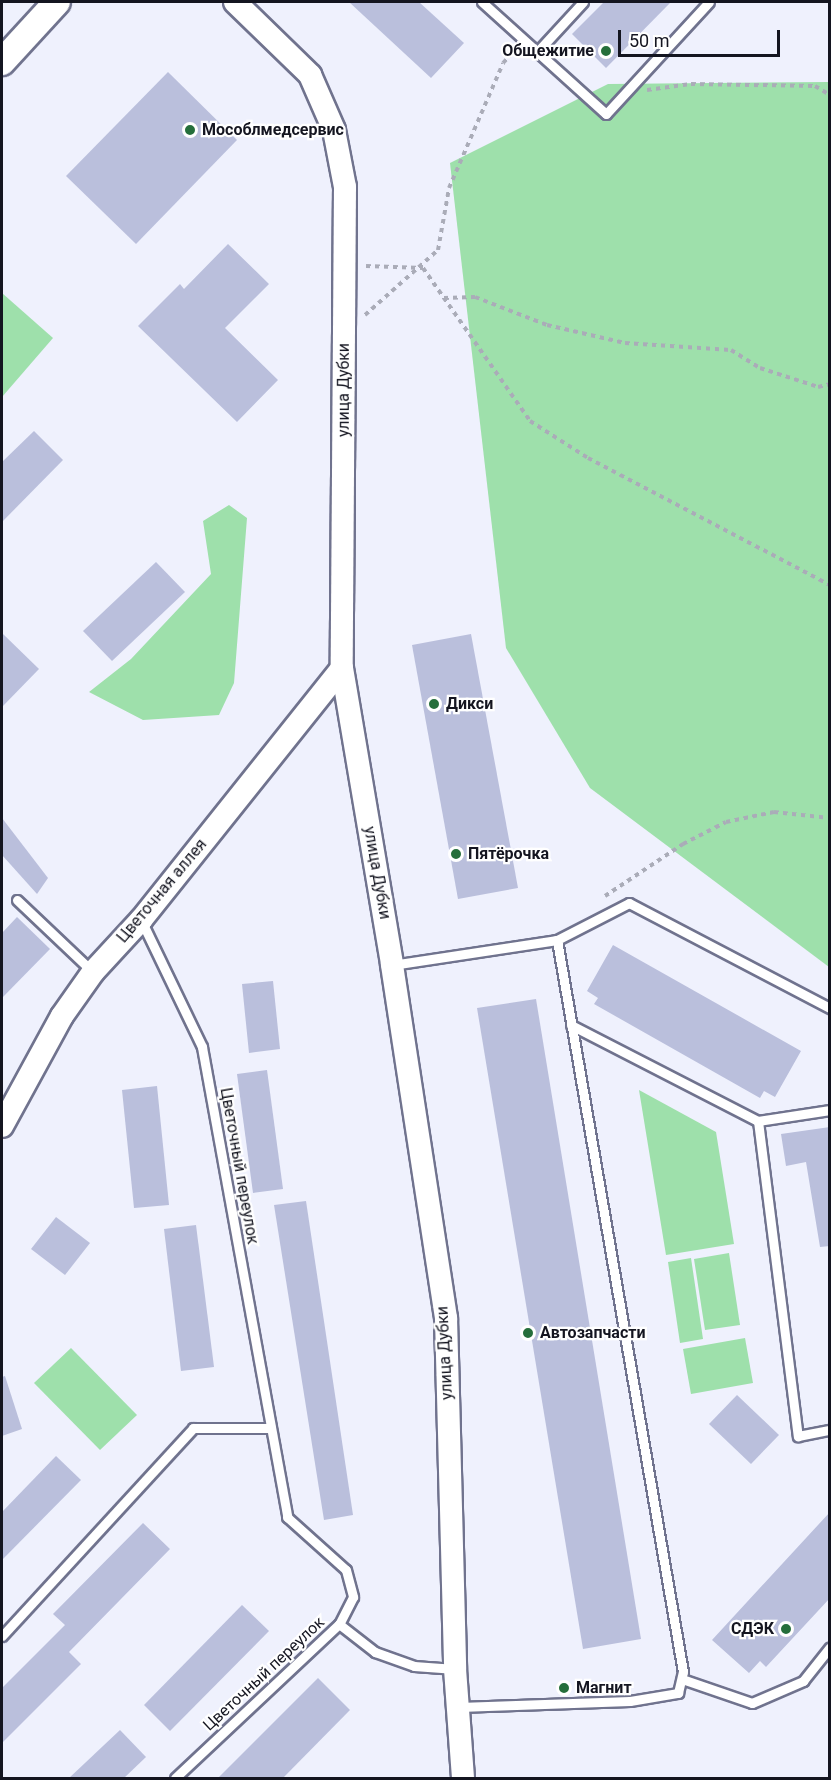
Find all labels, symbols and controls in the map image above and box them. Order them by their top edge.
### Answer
scale bar [621,18,783,56]
text: 50 m [629,30,669,51]
place label: Общежитие [502,41,594,61]
marker: Общежитие [599,44,613,58]
place label: Мособлмедсервис [202,120,344,140]
marker: Мособлмедсервис [183,123,197,137]
street label: улица Дубки [334,343,354,437]
place label: Дикси [446,694,493,714]
marker: Дикси [427,697,441,711]
street label: улица Дубки [359,825,395,921]
street label: Цветочная аллея [113,835,211,947]
place label: Пятёрочка [468,844,549,864]
marker: Пятёрочка [449,847,463,861]
street label: Цветочный переулок [216,1086,262,1246]
street label: улица Дубки [433,1306,457,1400]
place label: Автозапчасти [540,1323,645,1343]
marker: Автозапчасти [521,1326,535,1340]
street label: Цветочный переулок [199,1613,329,1735]
place label: СДЭК [731,1619,774,1639]
marker: СДЭК [779,1622,793,1636]
place label: Магнит [576,1678,632,1698]
marker: Магнит [557,1681,571,1695]

